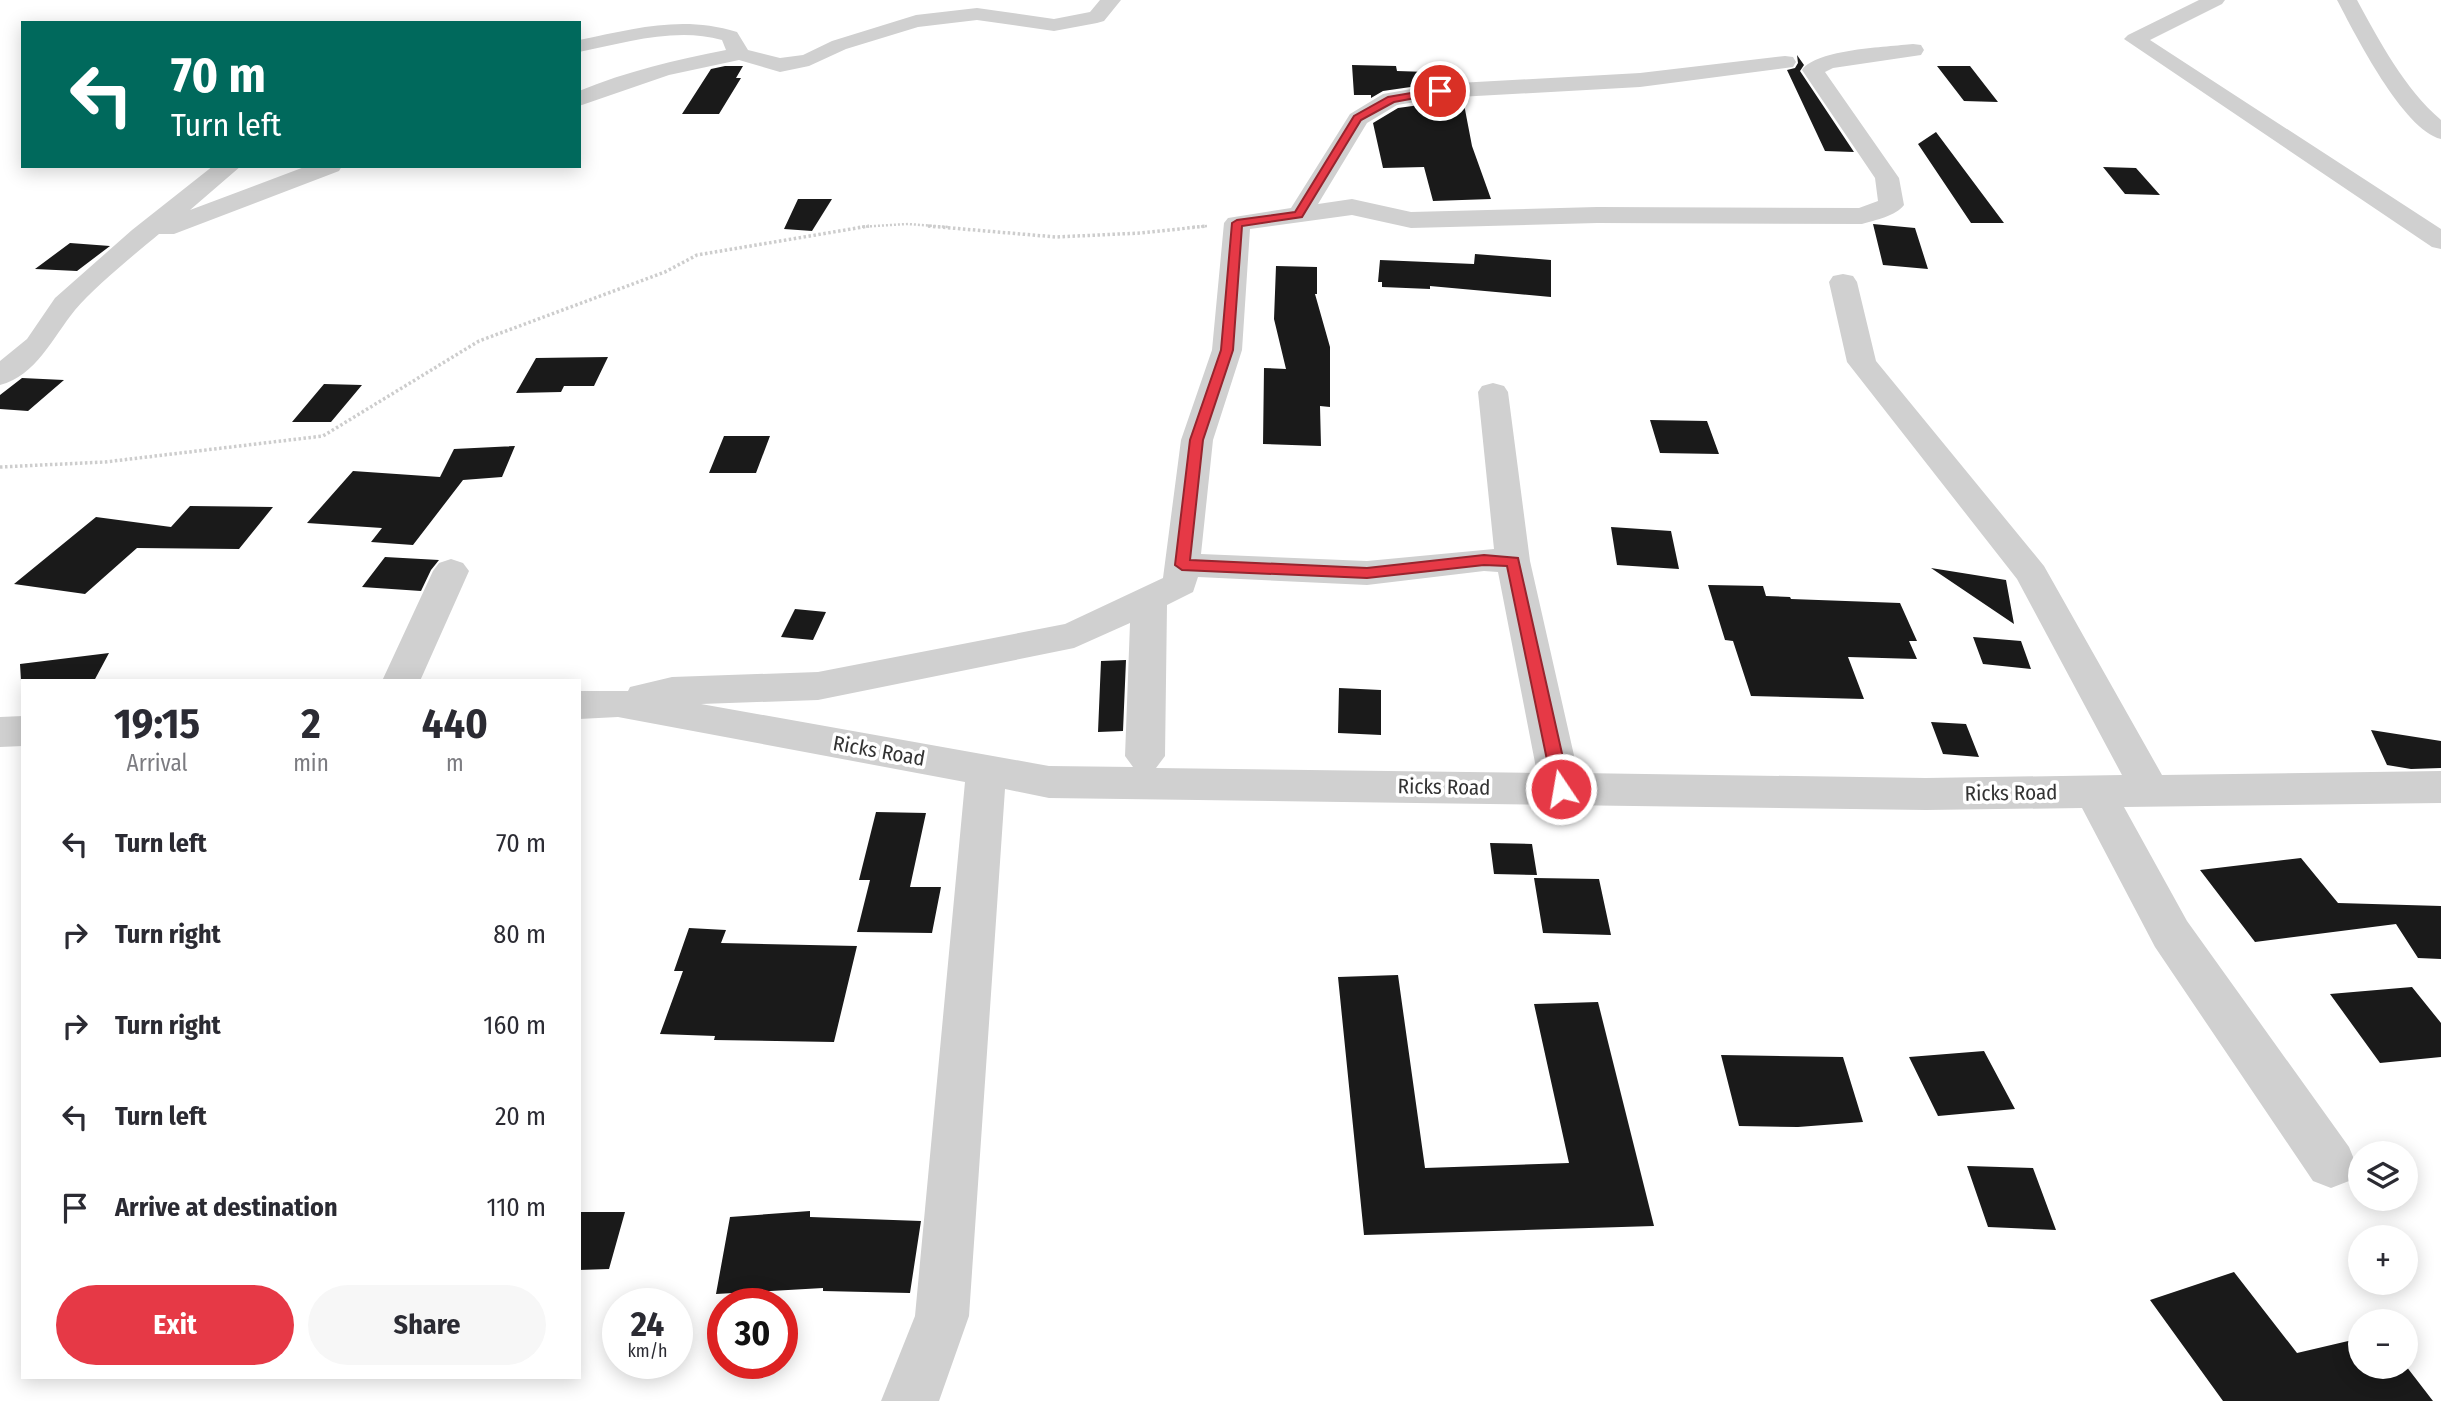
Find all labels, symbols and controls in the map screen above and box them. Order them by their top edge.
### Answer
text: 70 m [171,46,266,105]
icon: left [56,49,147,140]
pin [1410,61,1470,121]
icon: arrive [1421,72,1459,110]
text: Turn left [171,106,281,144]
text: 19:15 [114,699,200,749]
text: 2 [301,699,321,749]
text: 440 [422,699,488,749]
street label: Ricks Road [831,730,927,772]
text: Arrival [127,749,188,777]
text: min [293,749,329,777]
text: m [446,749,464,777]
position arrow [1524,752,1598,826]
street label: Ricks Road [1397,773,1491,801]
street label: Ricks Road [1964,779,2058,807]
icon: left [56,825,94,863]
text: Turn left [115,828,207,859]
text: 70 m [496,828,546,859]
icon: right [56,916,94,954]
text: Turn right [115,919,221,950]
text: 80 m [493,919,546,950]
icon: right [56,1007,94,1045]
text: Turn right [115,1010,221,1041]
text: 160 m [483,1010,546,1041]
icon: left [56,1098,94,1136]
text: Turn left [115,1101,207,1132]
text: 20 m [495,1101,546,1132]
map controls [2348,1141,2418,1379]
button: layers [2348,1141,2418,1211]
icon: arrive [56,1189,94,1227]
text: Arrive at destination [115,1192,338,1223]
text: 110 m [486,1192,546,1223]
button: + [2348,1225,2418,1295]
button: Exit [56,1285,294,1365]
button: Share [308,1285,546,1365]
speed limit sign: 30 [707,1288,798,1379]
text: 24 [631,1303,664,1345]
button: − [2348,1309,2418,1379]
text: km/h [627,1340,668,1362]

